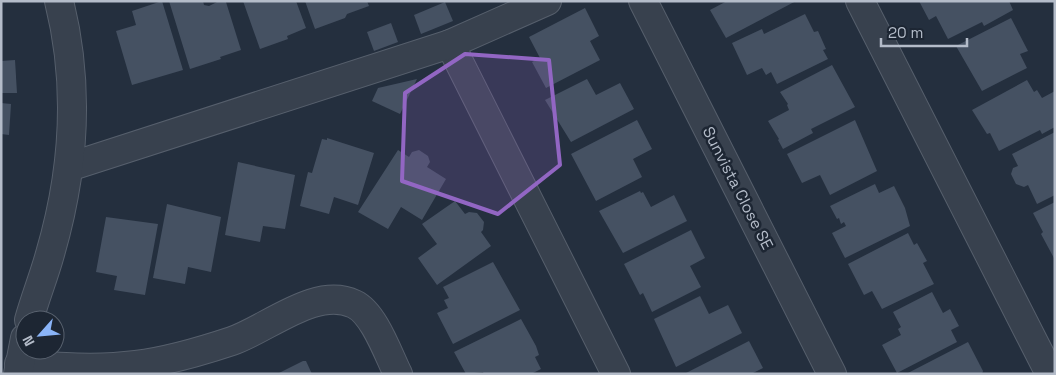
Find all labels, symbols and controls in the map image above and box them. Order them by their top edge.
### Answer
scale bar [881,15,967,47]
text: 20 m [888,23,923,42]
street label: Sunvista Close SE [698,123,778,253]
north arrow [15,310,65,360]
text: N [18,333,39,349]

